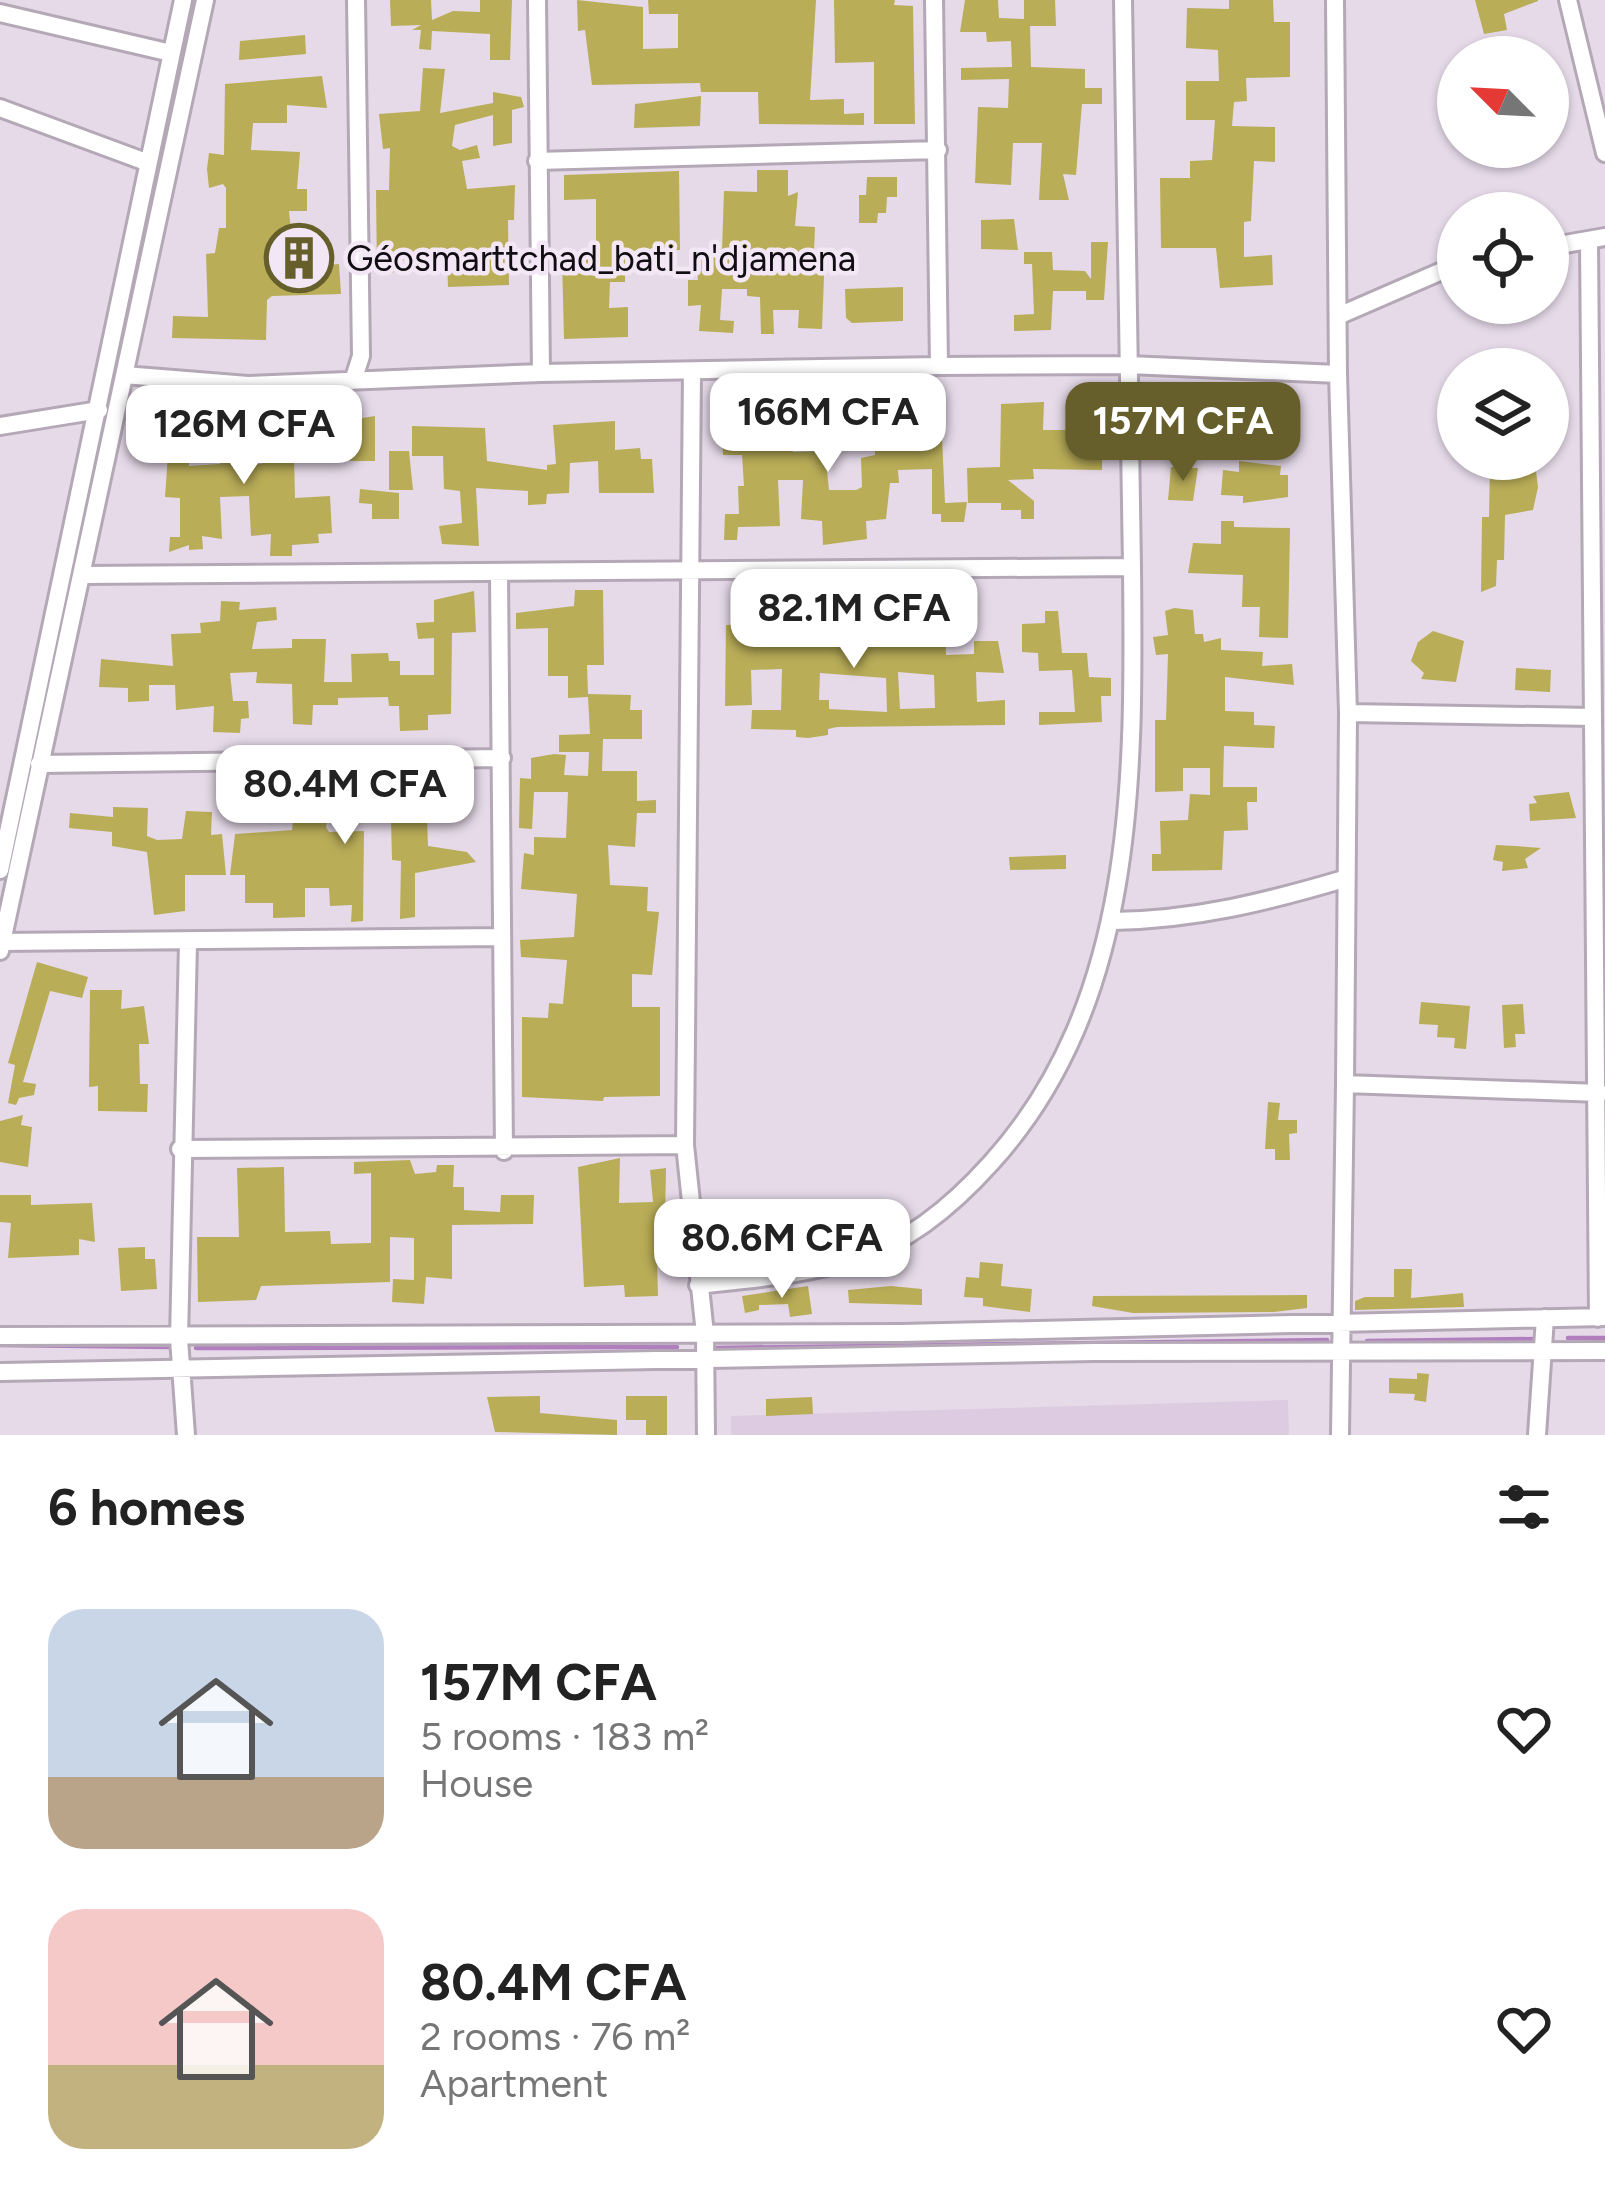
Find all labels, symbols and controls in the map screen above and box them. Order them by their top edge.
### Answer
north arrow [1437,36,1569,168]
map controls [1437,36,1569,480]
button: locate [1437,192,1569,324]
building icon: Géosmarttchad_bati_n'djamena [264,223,334,293]
place label: Géosmarttchad_bati_n'djamena [346,237,856,280]
button: layers [1437,348,1569,480]
pin: 166M CFA [704,373,952,475]
pin: 157M CFA [1059,382,1307,484]
pin: 126M CFA [120,385,368,487]
text: 166M CFA [737,388,919,435]
text: 157M CFA [1092,397,1274,444]
text: 126M CFA [153,400,335,447]
pin: 82.1M CFA [717,569,991,671]
text: 82.1M CFA [757,584,951,631]
pin: 80.4M CFA [208,745,482,847]
text: 80.4M CFA [243,760,447,807]
pin: 80.6M CFA [645,1199,919,1301]
text: 80.6M CFA [681,1214,883,1261]
icon: filters [1491,1474,1557,1540]
text: 6 homes [48,1477,245,1538]
text: 157M CFA [420,1652,657,1713]
icon: home [144,1657,288,1801]
icon: heart [1491,1696,1557,1762]
text: 5 rooms · 183 m² [420,1713,709,1760]
text: House [420,1760,533,1807]
text: 80.4M CFA [420,1952,687,2013]
icon: home [144,1957,288,2101]
icon: heart [1491,1996,1557,2062]
text: 2 rooms · 76 m² [420,2013,690,2060]
text: Apartment [420,2060,608,2107]

